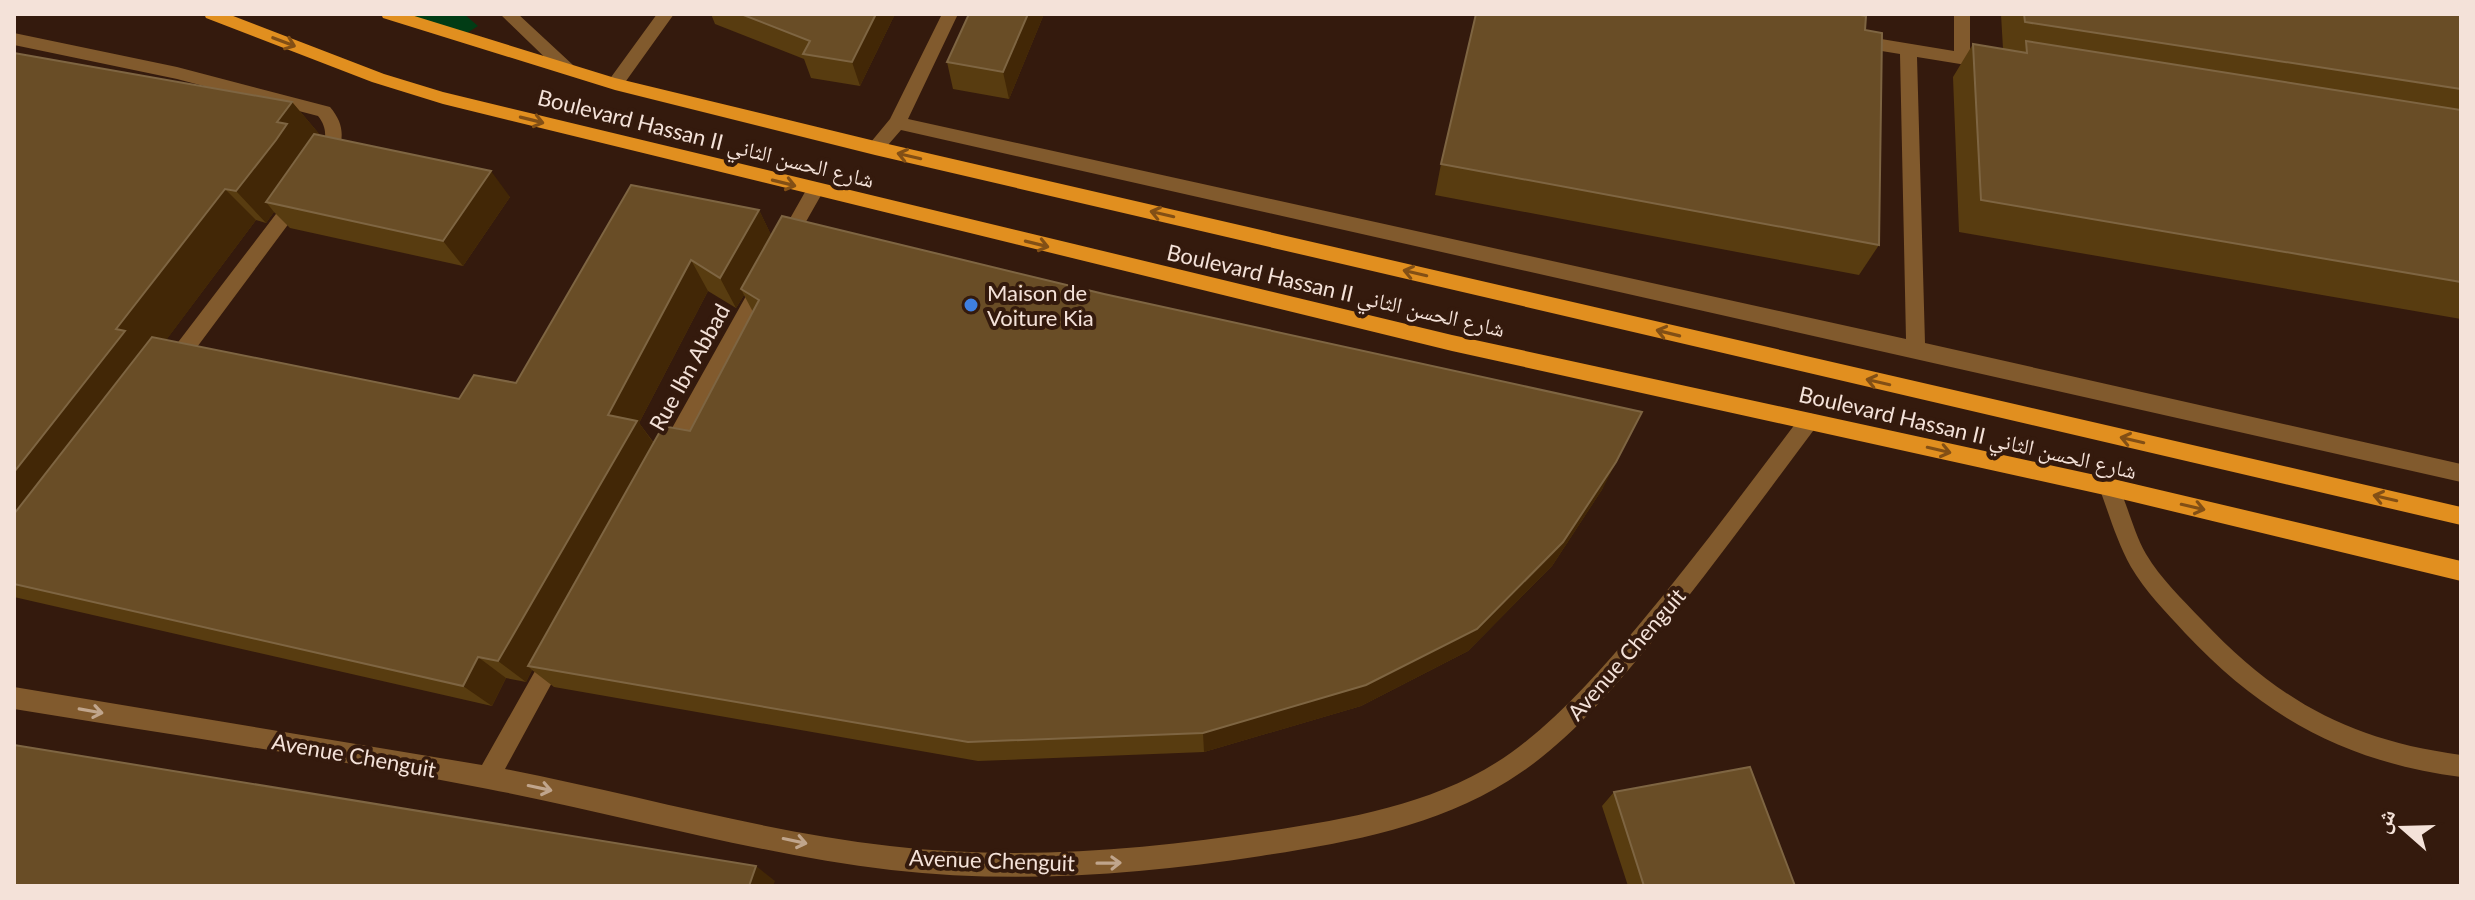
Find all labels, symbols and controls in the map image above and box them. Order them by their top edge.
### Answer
one-way arrow [272,36,296,50]
street label: Boulevard Hassan II شارع الحسن الثاني [534,83,877,197]
one-way arrow [519,113,545,128]
one-way arrow [896,148,922,163]
one-way arrow [771,176,797,191]
one-way arrow [1150,206,1175,221]
one-way arrow [1024,237,1050,252]
street label: Boulevard Hassan II شارع الحسن الثاني [1163,238,1508,347]
one-way arrow [1403,265,1429,280]
place label: Maison de Voiture Kia [987,279,1094,331]
marker: Maison de Voiture Kia [962,296,980,314]
street label: Rue Ibn Abbad [643,299,735,435]
one-way arrow [1656,325,1682,340]
one-way arrow [1866,374,1891,389]
street label: Boulevard Hassan II شارع الحسن الثاني [1795,380,2140,489]
one-way arrow [2119,432,2145,447]
one-way arrow [1926,443,1952,458]
one-way arrow [2373,490,2398,505]
one-way arrow [2180,501,2205,516]
street label: Avenue Chenguit [1561,582,1691,726]
one-way arrow [78,704,103,719]
street label: Avenue Chenguit [270,727,438,783]
one-way arrow [527,781,553,796]
north arrow [2363,788,2443,868]
text: ش [2367,805,2401,837]
one-way arrow [781,835,807,850]
street label: Avenue Chenguit [908,844,1076,876]
one-way arrow [1095,855,1122,871]

